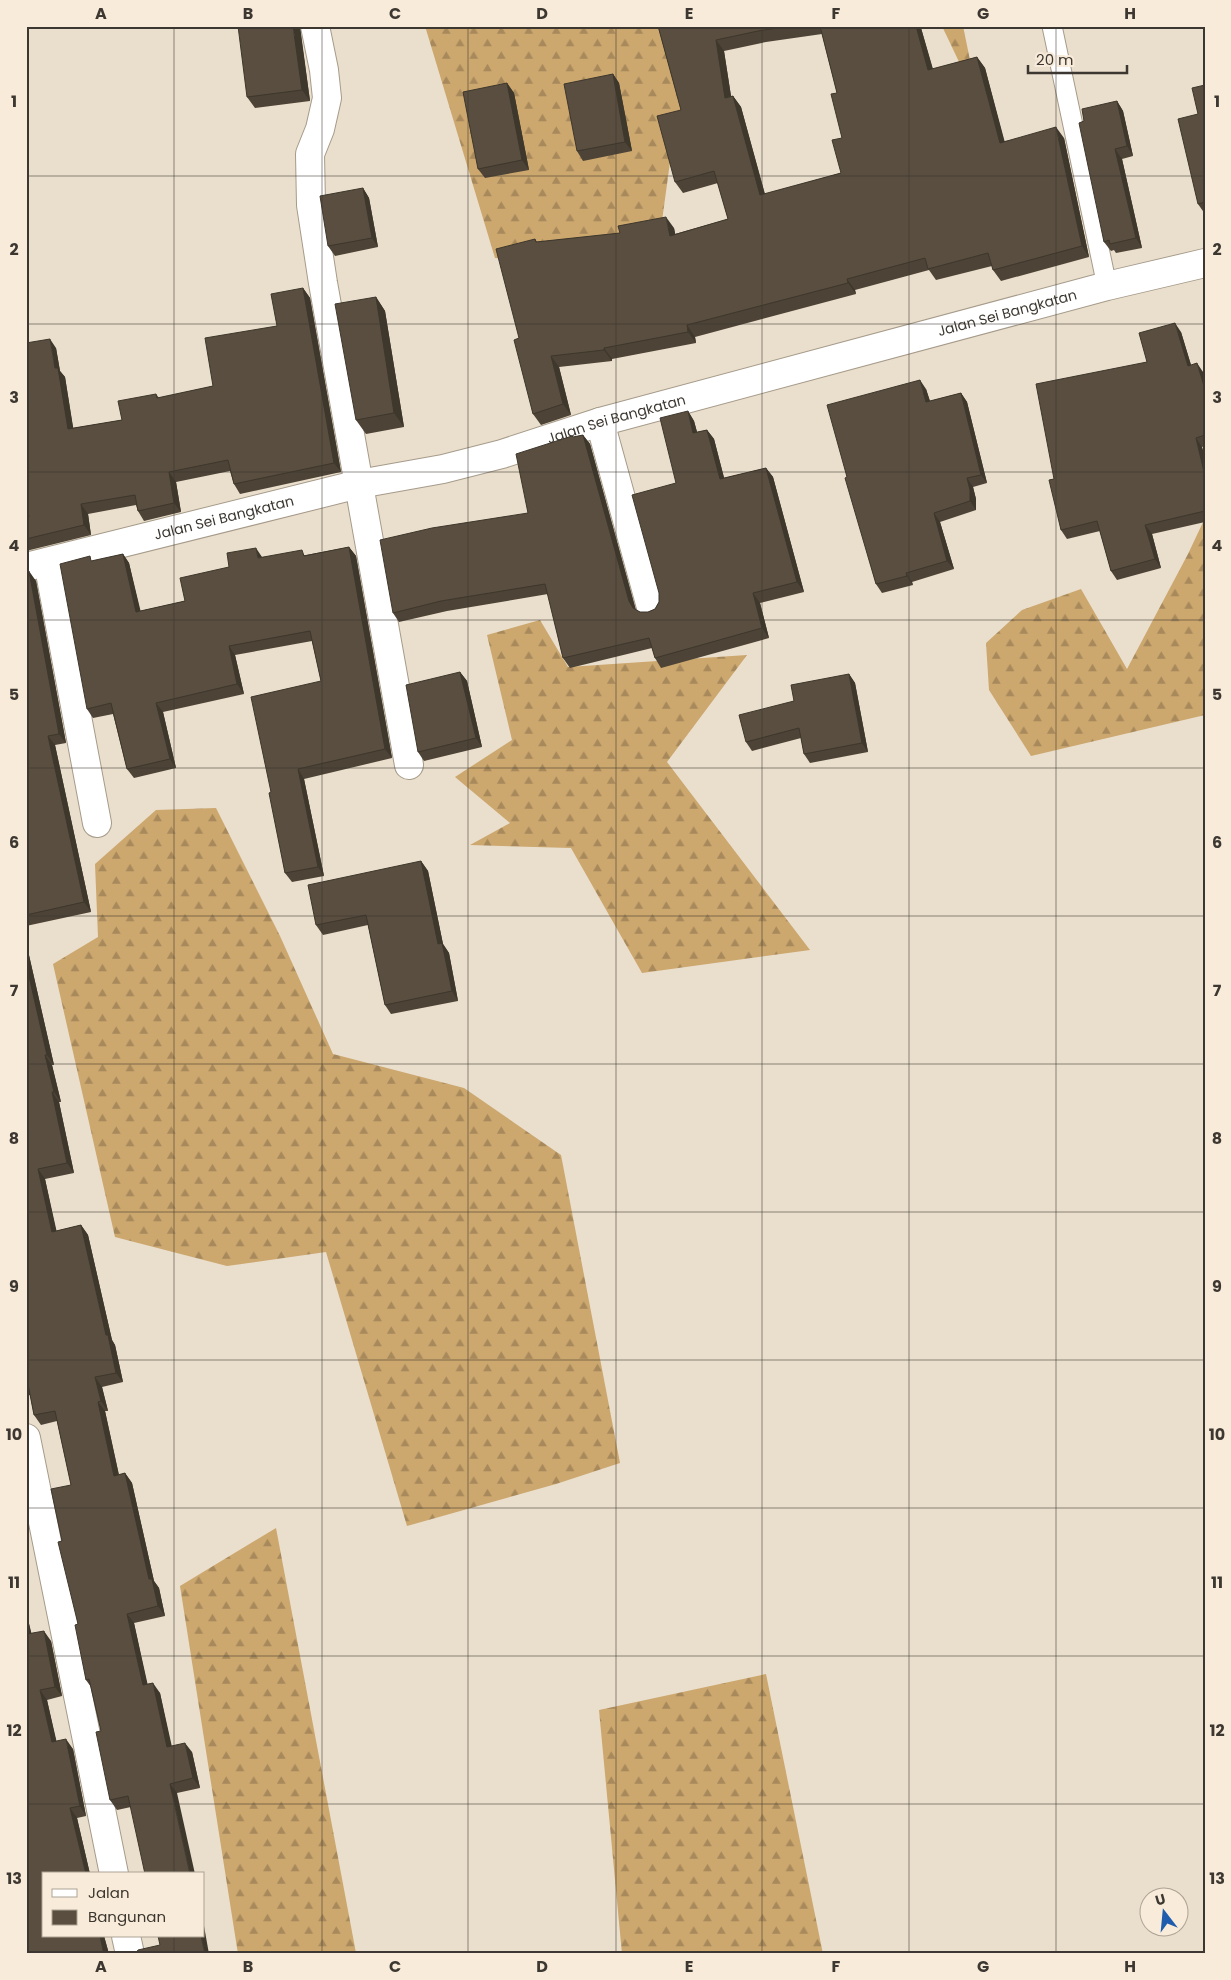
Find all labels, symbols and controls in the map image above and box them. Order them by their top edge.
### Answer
text: A [95,2,107,25]
text: B [243,2,253,25]
text: C [389,2,401,25]
text: D [536,2,548,25]
text: E [685,2,693,25]
text: F [832,2,841,25]
text: G [977,2,989,25]
text: H [1124,2,1136,25]
scale bar [1028,42,1127,74]
text: 20 m [1036,49,1074,70]
text: 1 [11,90,17,113]
text: 1 [1214,90,1220,113]
text: 2 [9,238,19,261]
text: 2 [1212,238,1222,261]
street label: Jalan Sei Bangkatan [935,285,1079,341]
text: 3 [9,386,19,409]
text: 3 [1212,386,1222,409]
street label: Jalan Sei Bangkatan [544,389,688,449]
street label: Jalan Sei Bangkatan [152,491,296,545]
text: 4 [9,534,20,557]
text: 4 [1212,534,1223,557]
text: 5 [9,683,19,706]
text: 5 [1212,683,1222,706]
text: 6 [9,831,19,854]
text: 6 [1212,831,1222,854]
text: 7 [10,979,19,1002]
text: 7 [1213,979,1222,1002]
text: 8 [9,1127,19,1150]
text: 8 [1212,1127,1222,1150]
text: 9 [9,1275,19,1298]
text: 9 [1212,1275,1222,1298]
text: 10 [6,1423,22,1446]
text: 10 [1209,1423,1225,1446]
text: 11 [8,1571,20,1594]
text: 11 [1211,1571,1223,1594]
text: 12 [6,1719,22,1742]
text: 12 [1209,1719,1225,1742]
text: 13 [6,1867,22,1890]
text: 13 [1209,1867,1225,1890]
legend [42,1872,205,1938]
text: Jalan [88,1882,130,1903]
north arrow [1138,1888,1188,1938]
text: U [1153,1888,1168,1910]
text: Bangunan [88,1906,166,1927]
text: A [95,1955,107,1978]
text: B [243,1955,253,1978]
text: C [389,1955,401,1978]
text: D [536,1955,548,1978]
text: E [685,1955,693,1978]
text: F [832,1955,841,1978]
text: G [977,1955,989,1978]
text: H [1124,1955,1136,1978]

